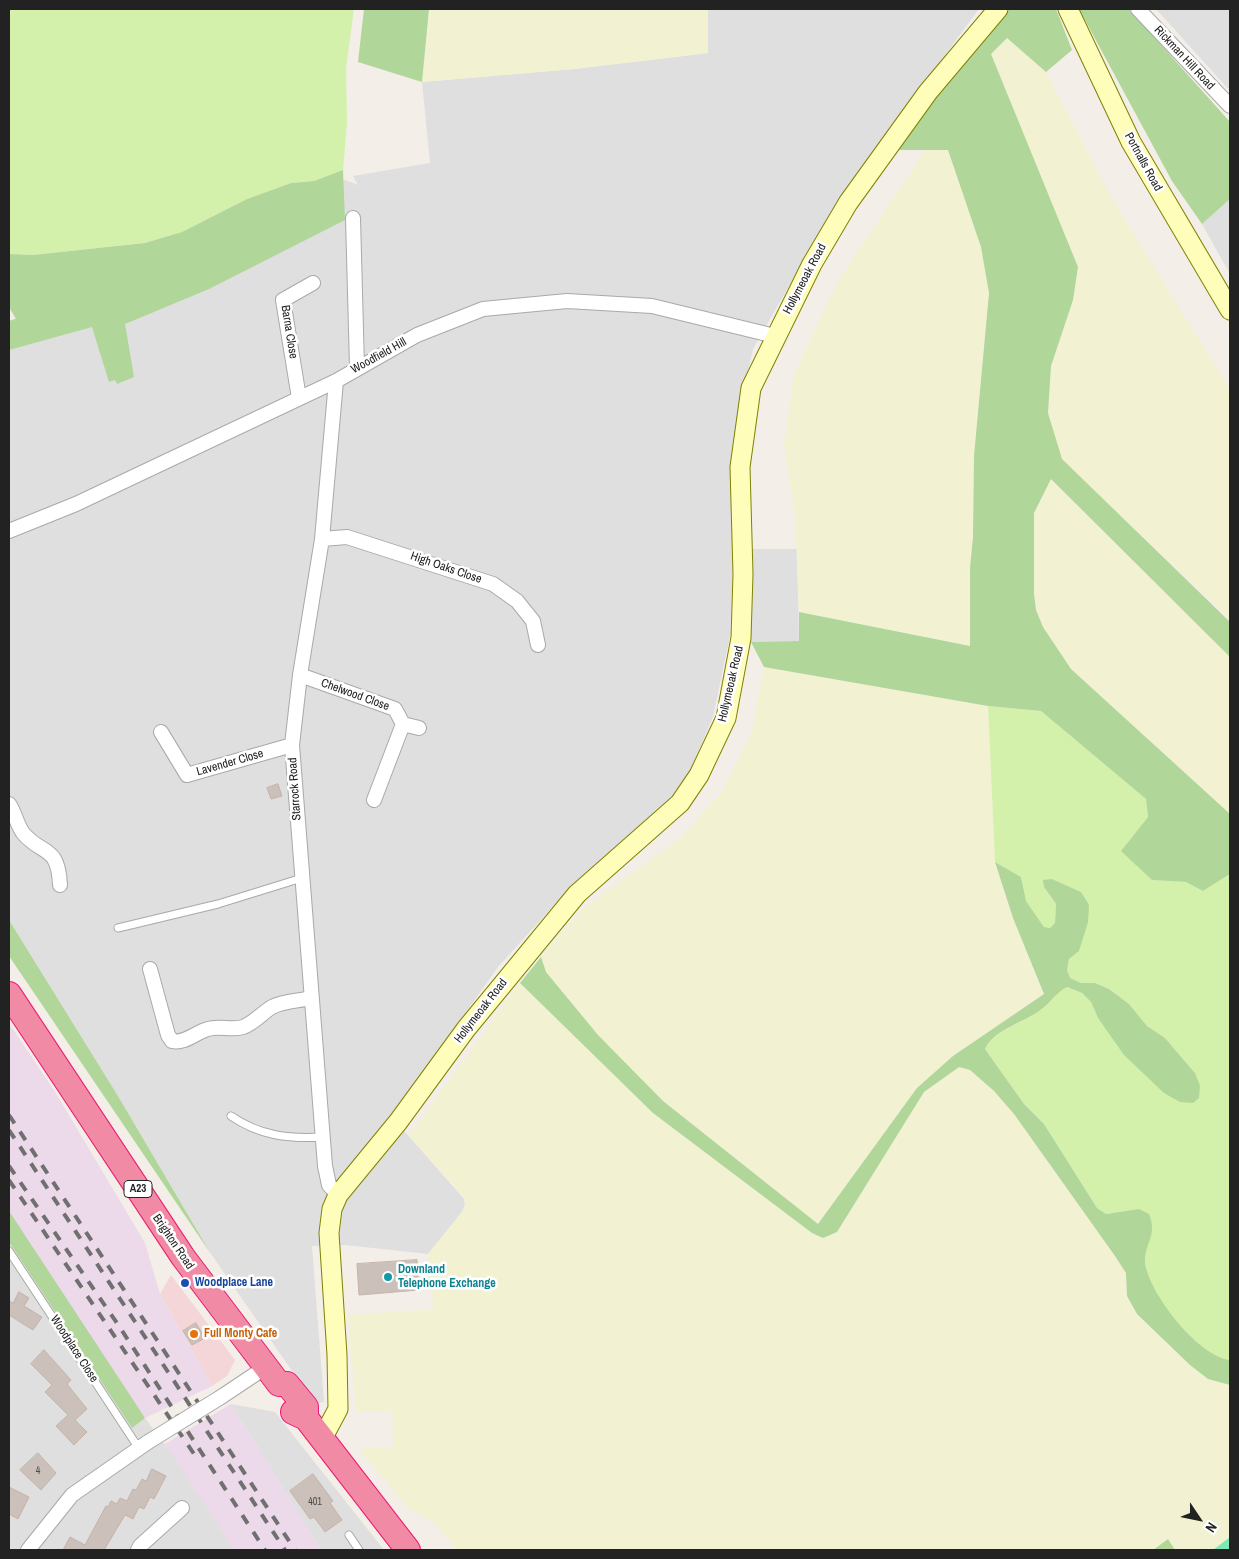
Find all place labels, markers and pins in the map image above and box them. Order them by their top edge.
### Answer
place label: Downland Telephone Exchange [398,1263,496,1291]
marker: Downland Telephone Exchange [382,1271,394,1283]
place label: Woodplace Lane [195,1276,273,1290]
marker: Woodplace Lane [179,1277,191,1289]
place label: Full Monty Cafe [204,1327,277,1341]
marker: Full Monty Cafe [188,1328,200,1340]

